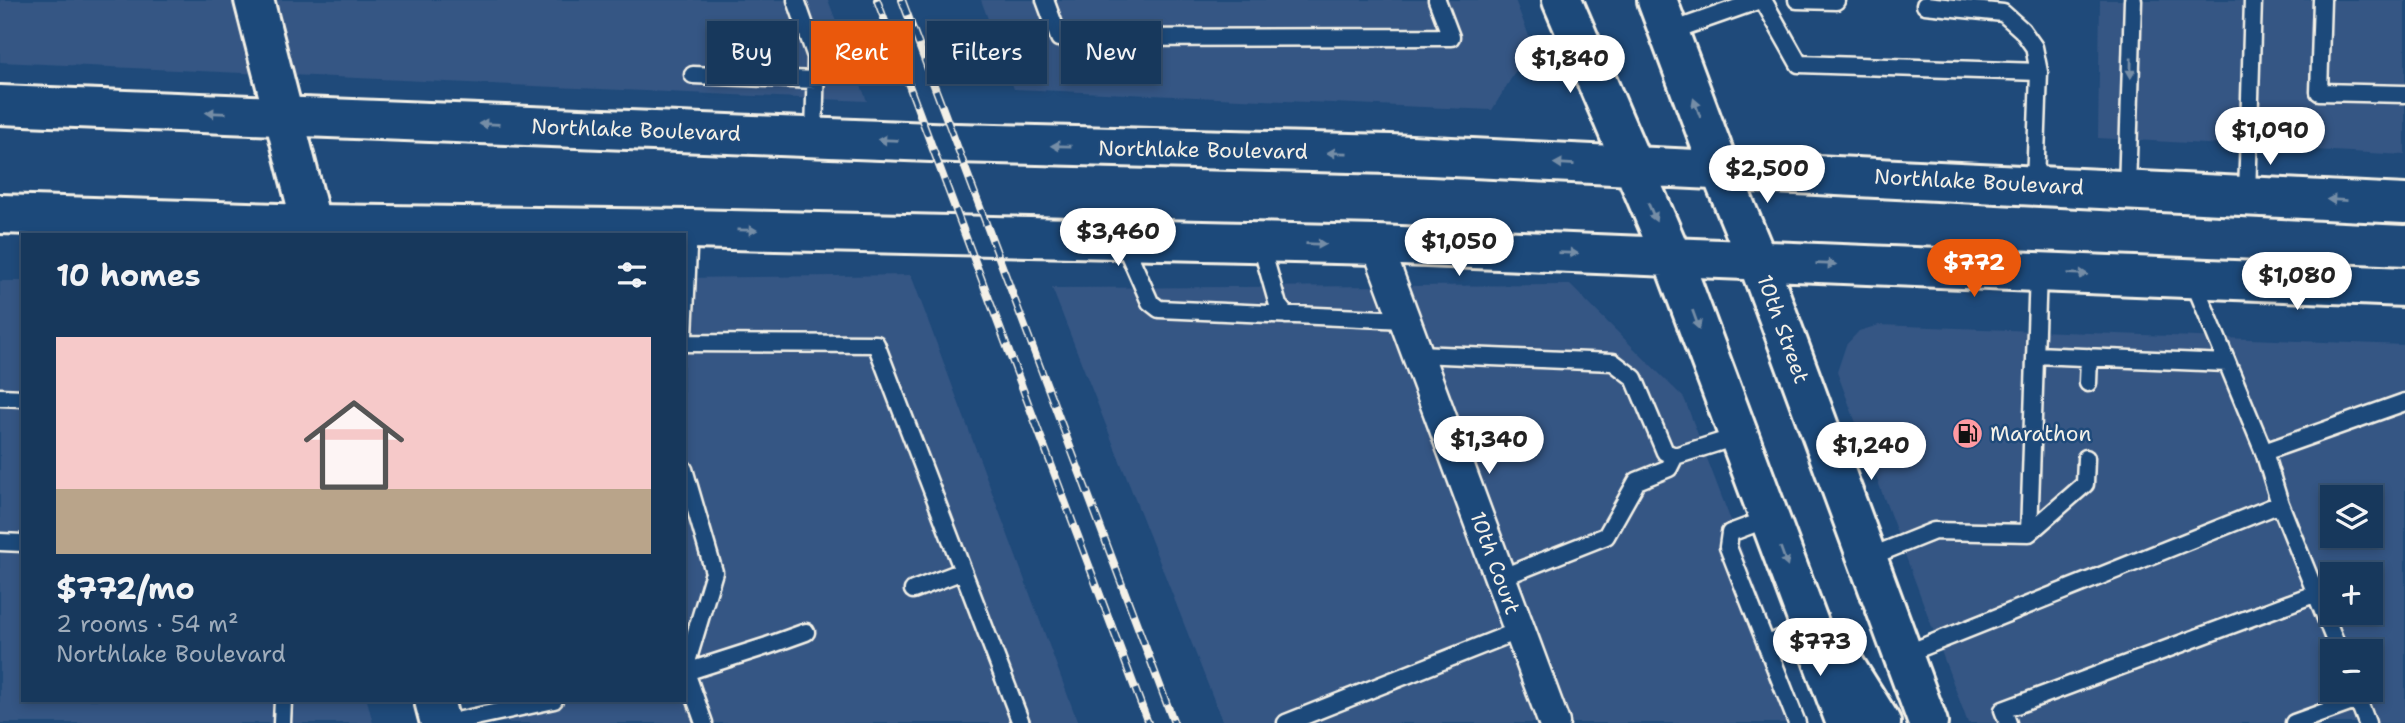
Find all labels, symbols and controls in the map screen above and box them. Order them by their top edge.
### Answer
chip: Buy [707,21,797,84]
chip: Rent [811,21,913,84]
chip: Filters [927,21,1047,84]
chip: New [1061,21,1161,84]
pin: $1,840 [1513,36,1627,95]
text: $1,840 [1531,43,1609,73]
one-way arrow [2126,57,2137,79]
one-way arrow [1692,97,1703,118]
one-way arrow [205,108,227,119]
pin: $1,090 [2213,108,2327,167]
street label: Northlake Boulevard [531,112,741,148]
text: $1,090 [2231,115,2309,145]
one-way arrow [478,119,500,130]
street label: Northlake Boulevard [1098,134,1308,166]
one-way arrow [877,135,899,146]
one-way arrow [1049,140,1071,152]
pin: $2,500 [1710,146,1824,205]
one-way arrow [1326,147,1348,159]
text: $2,500 [1725,153,1809,183]
one-way arrow [1553,158,1575,169]
street label: Northlake Boulevard [1873,163,2085,201]
one-way arrow [2326,194,2348,205]
one-way arrow [1646,202,1658,222]
pin: $3,460 [1061,208,1175,268]
text: $3,460 [1076,216,1160,246]
pin: $1,050 [1402,218,1516,278]
one-way arrow [736,224,758,236]
text: $1,050 [1421,226,1497,256]
one-way arrow [1305,238,1327,250]
pin: $772 [1933,240,2015,299]
one-way arrow [1557,247,1579,258]
text: $772 [1943,247,2005,277]
pin: $1,080 [2240,252,2354,312]
text: 10 homes [56,255,201,296]
icon: filters [613,256,651,294]
one-way arrow [1815,258,1837,270]
text: $1,080 [2258,260,2336,290]
one-way arrow [2067,268,2089,279]
street label: 10th Street [1750,271,1816,387]
one-way arrow [1691,310,1702,331]
icon: home [291,382,417,508]
pin: $1,340 [1432,416,1546,476]
fuel station icon: Marathon [1950,417,1984,451]
place label: Marathon [1990,420,2092,448]
pin: $1,240 [1814,422,1928,482]
text: $1,340 [1450,424,1528,454]
text: $1,240 [1832,430,1910,460]
map controls [2320,485,2383,702]
button: layers [2320,485,2383,548]
street label: 10th Court [1463,508,1527,618]
one-way arrow [1779,546,1790,567]
button: + [2320,562,2383,625]
text: $772/mo [56,568,195,609]
text: 2 rooms · 54 m² [56,609,239,639]
pin: $773 [1779,618,1861,678]
text: $773 [1789,626,1851,656]
text: Northlake Boulevard [56,639,286,669]
button: − [2320,639,2383,702]

